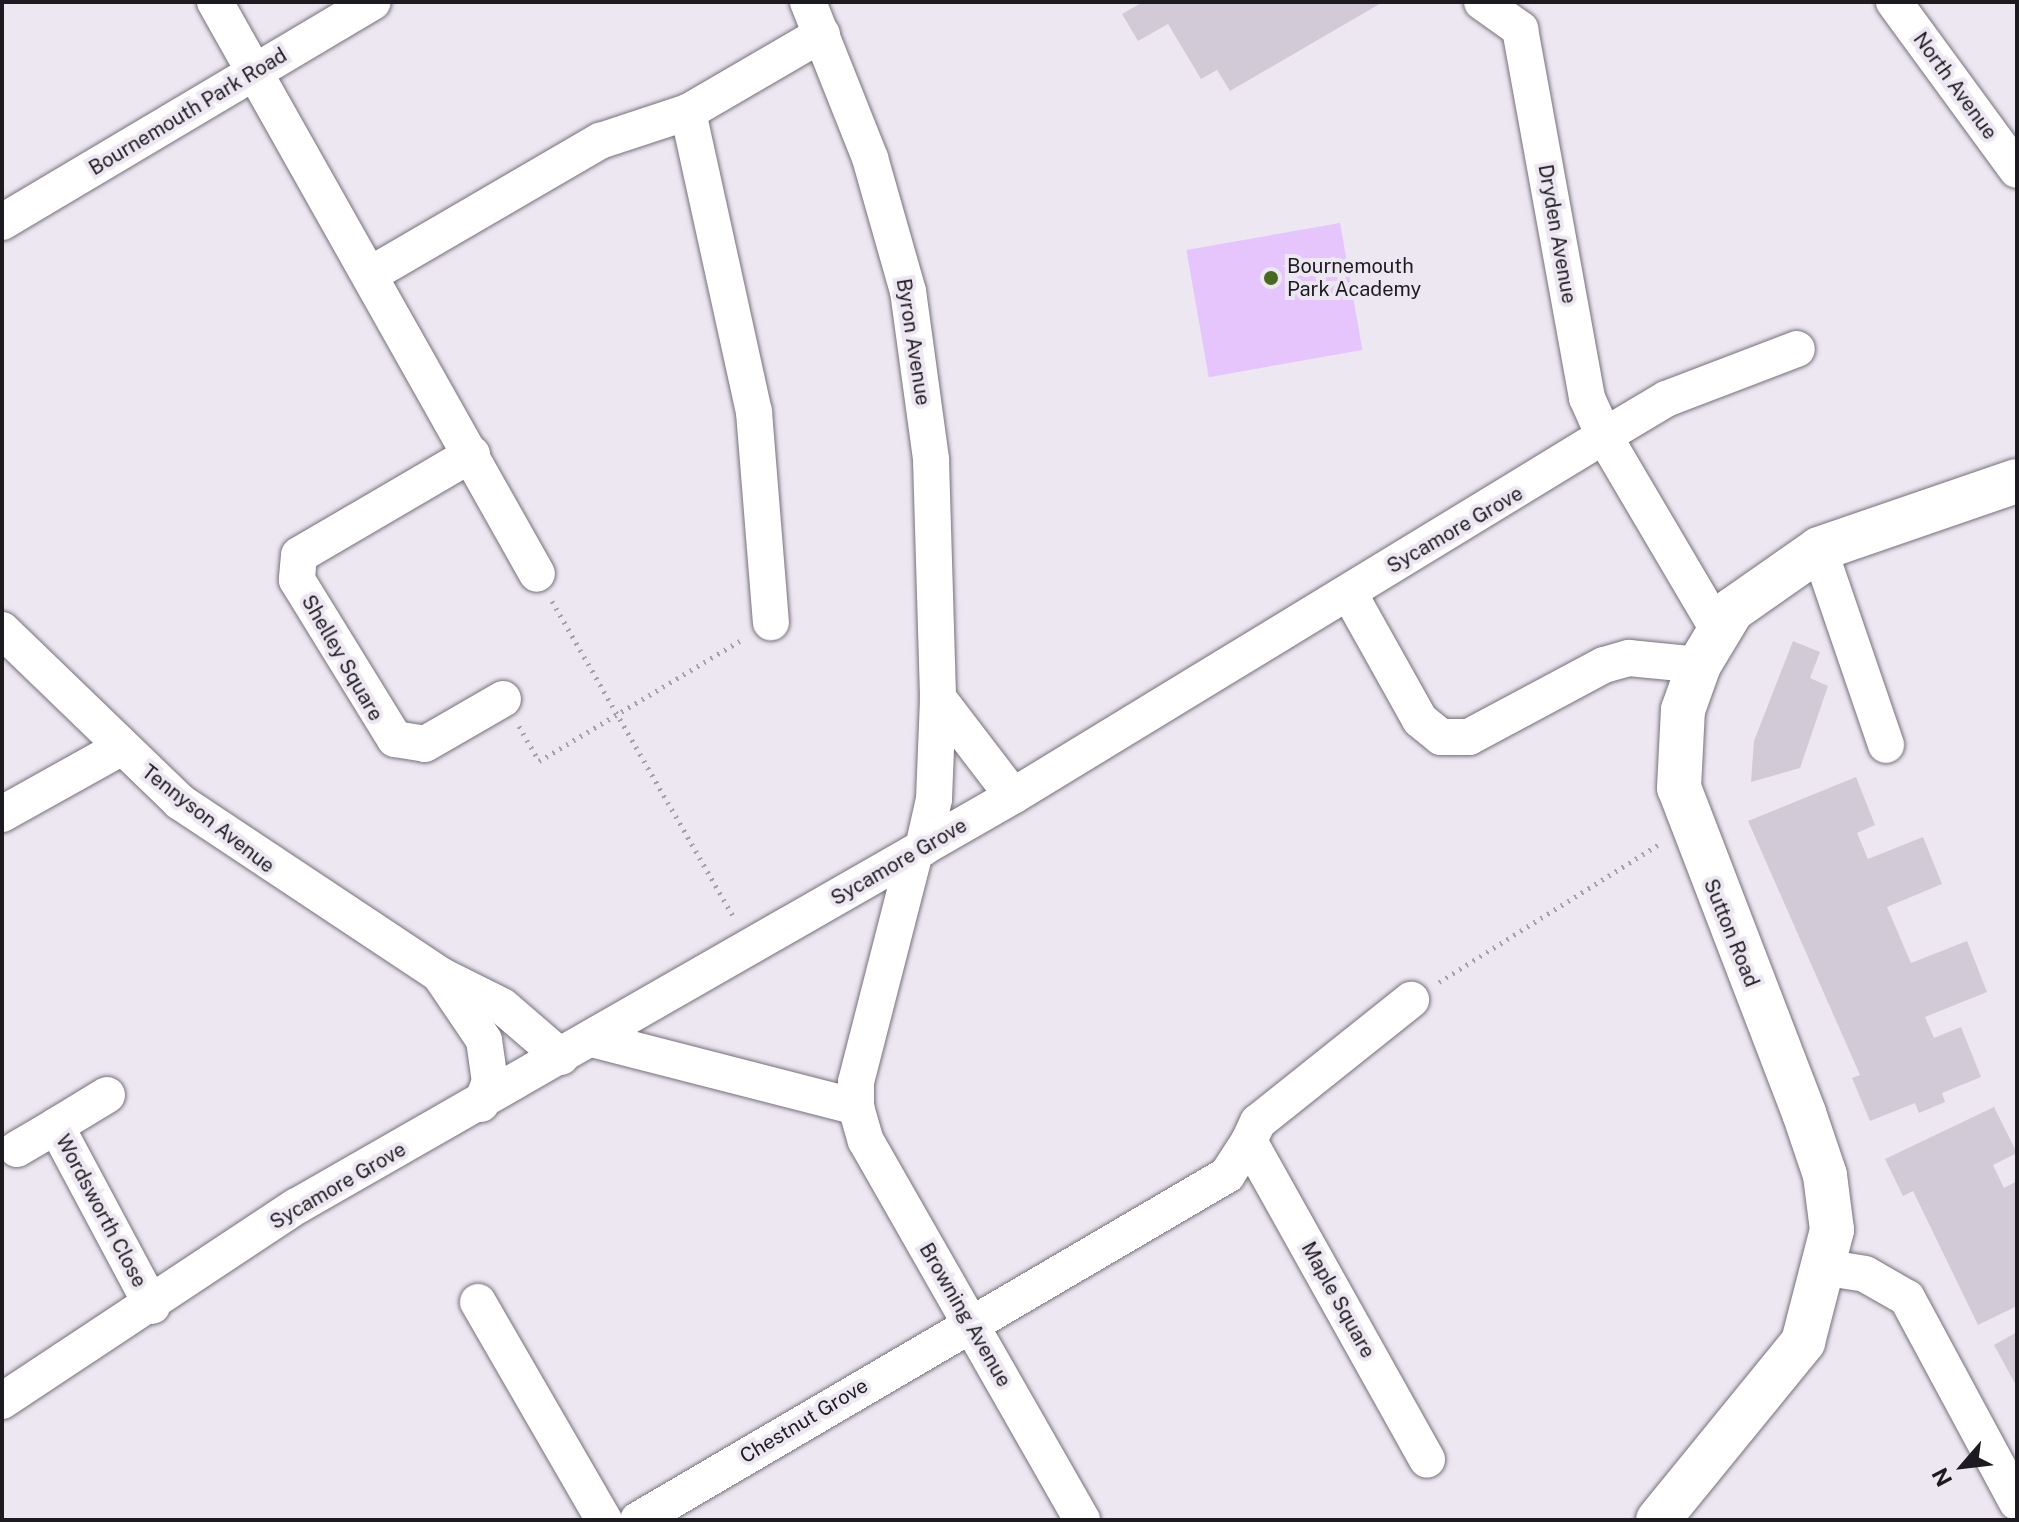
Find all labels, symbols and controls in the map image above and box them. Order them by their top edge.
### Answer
street label: North Avenue [1908,28,2002,144]
street label: Bournemouth Park Road [85,43,291,181]
street label: Dryden Avenue [1533,163,1581,305]
place label: Bournemouth Park Academy [1287,254,1421,301]
marker: Bournemouth Park Academy [1262,269,1280,287]
street label: Byron Avenue [891,277,935,407]
street label: Sycamore Grove [1383,481,1527,579]
street label: Shelley Square [296,591,388,725]
street label: Tennyson Avenue [137,760,279,878]
street label: Sycamore Grove [827,813,971,911]
street label: Sutton Road [1698,875,1764,991]
street label: Wordsworth Close [51,1131,151,1291]
street label: Sycamore Grove [266,1137,410,1235]
street label: Maple Square [1296,1238,1380,1362]
street label: Browning Avenue [914,1239,1016,1391]
street label: Chestnut Grove [736,1373,872,1469]
north arrow [1923,1426,2003,1506]
text: N [1926,1464,1957,1491]

